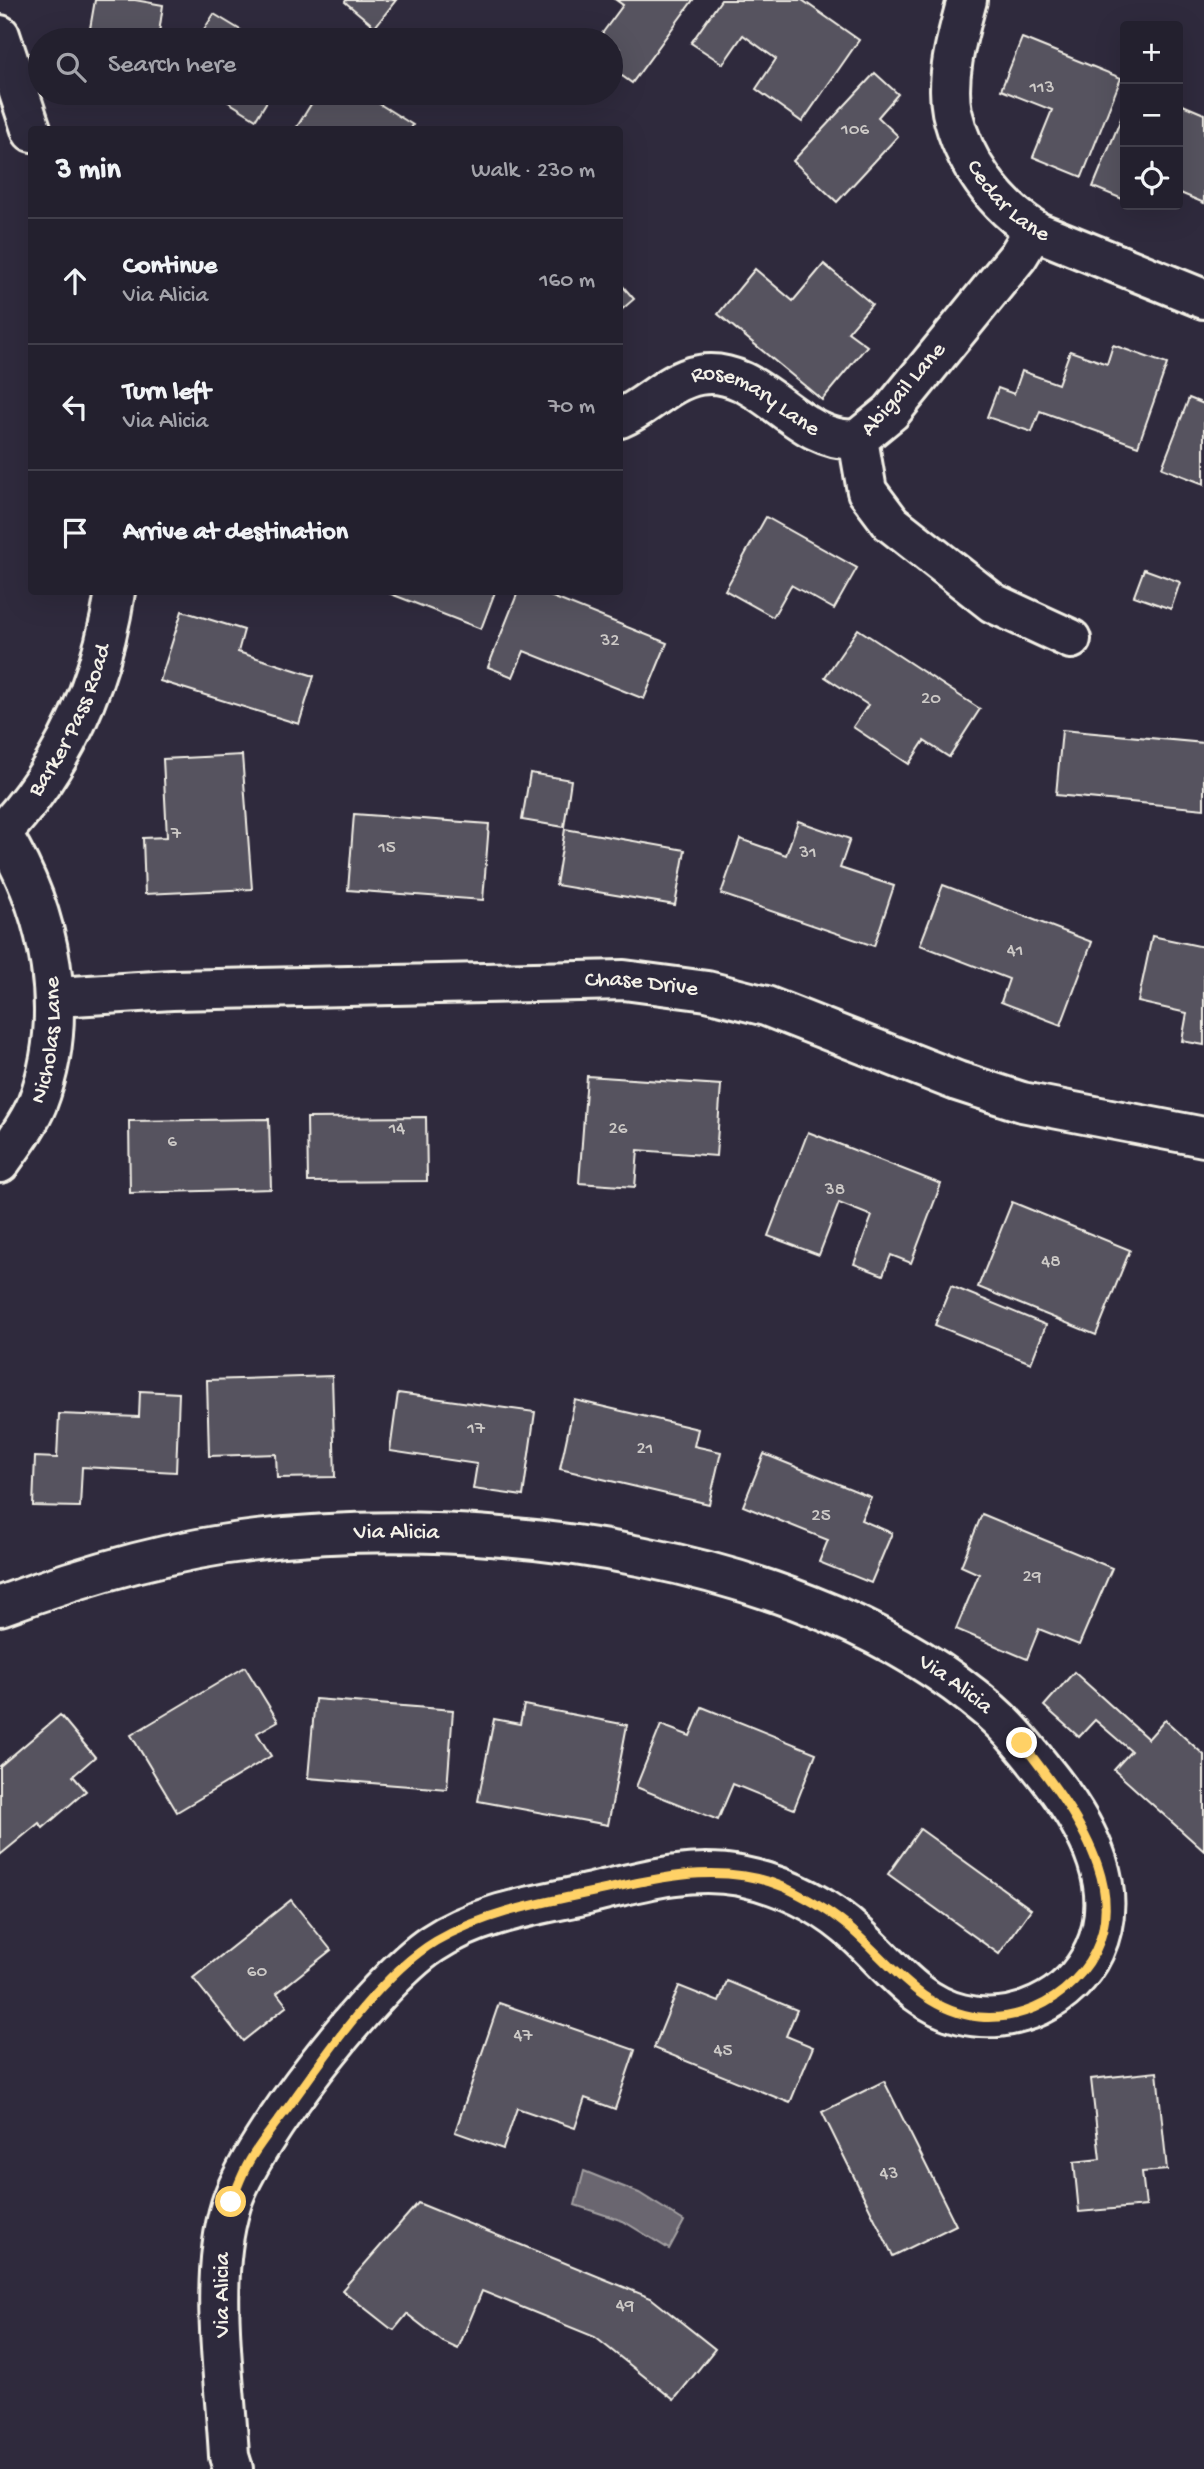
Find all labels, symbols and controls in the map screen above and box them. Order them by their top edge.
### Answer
map controls [1120,21,1183,210]
button: + [1120,21,1183,84]
search box [28,28,623,105]
icon: search [52,48,90,86]
text: Search here [108,51,236,82]
house number: 113 [1028,77,1055,100]
button: − [1120,84,1183,147]
house number: 106 [840,119,869,142]
button: locate [1120,147,1183,210]
text: 3 min [56,154,121,189]
street label: Cedar Lane [960,155,1054,249]
text: Walk · 230 m [471,158,595,185]
text: Continue [123,252,217,283]
icon: ahead [56,262,94,300]
text: 160 m [539,268,595,295]
text: Via Alicia [123,283,208,310]
street label: Abigail Lane [856,337,953,443]
street label: Rosemary Lane [689,360,825,444]
text: Turn left [123,378,211,409]
icon: left [56,388,94,426]
text: 70 m [548,394,595,421]
text: Via Alicia [123,409,208,436]
icon: arrive [56,514,94,552]
text: Arrive at destination [123,518,348,549]
house number: 32 [599,630,620,653]
street label: Barker Pass Road [22,640,118,803]
house number: 20 [921,688,941,711]
house number: 7 [170,823,182,846]
house number: 15 [377,837,396,860]
house number: 31 [798,842,817,865]
house number: 41 [1007,940,1023,963]
street label: Chase Drive [585,966,701,1003]
street label: Nicholas Lane [25,975,67,1107]
house number: 14 [388,1118,405,1141]
house number: 26 [609,1118,628,1141]
house number: 6 [167,1131,177,1154]
house number: 38 [824,1179,845,1202]
house number: 48 [1041,1251,1061,1274]
house number: 17 [466,1418,486,1441]
house number: 21 [637,1438,654,1461]
house number: 25 [811,1505,831,1528]
street label: Via Alicia [353,1519,441,1547]
house number: 29 [1023,1566,1042,1589]
street label: Via Alicia [912,1648,999,1721]
route end [1006,1727,1037,1758]
house number: 60 [247,1961,267,1984]
house number: 47 [514,2025,534,2048]
house number: 45 [714,2040,732,2063]
house number: 43 [880,2163,899,2186]
route start [215,2186,246,2217]
street label: Via Alicia [210,2251,237,2339]
house number: 49 [616,2295,635,2318]

